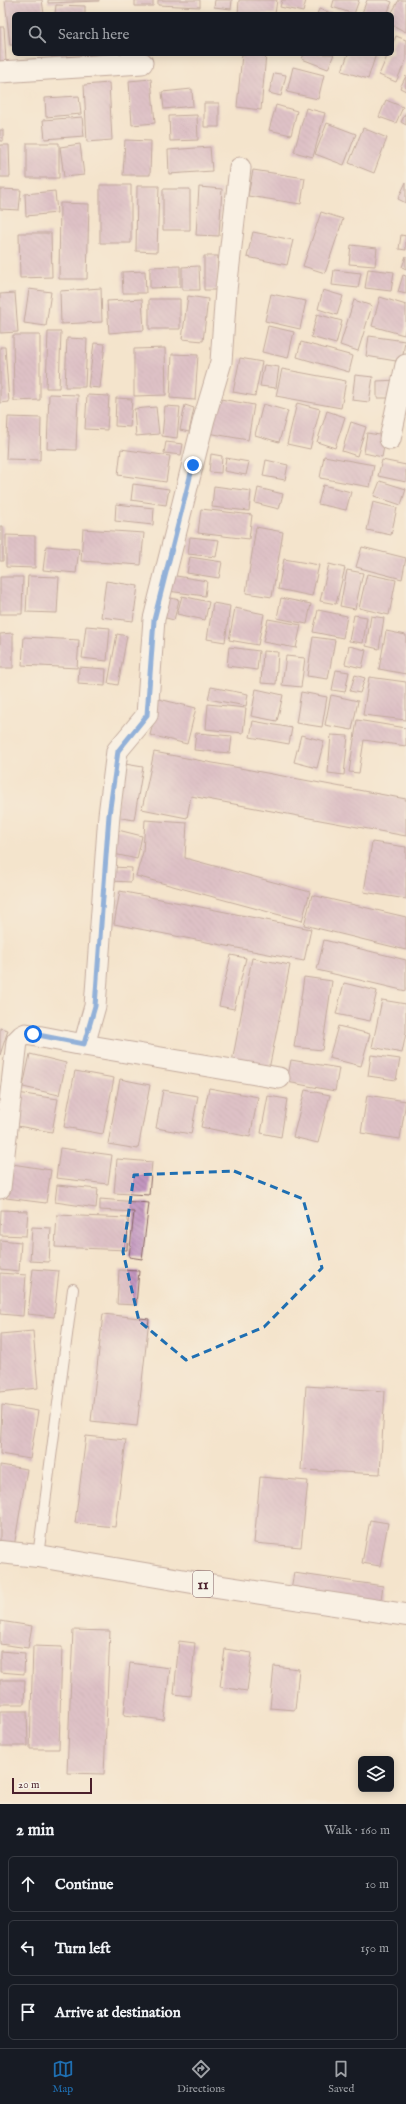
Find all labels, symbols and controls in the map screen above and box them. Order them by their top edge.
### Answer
search box [12,12,394,56]
icon: search [26,23,48,45]
text: Search here [58,25,129,44]
route end [184,456,202,474]
route start [24,1025,42,1043]
road number: 11 [193,1571,213,1597]
map controls [358,1756,394,1792]
button: layers [358,1756,394,1792]
scale bar [12,1776,92,1795]
text: 20 m [18,1778,39,1792]
text: 2 min [16,1820,54,1841]
text: Walk · 160 m [324,1822,390,1839]
icon: ahead [17,1873,39,1895]
text: Continue [55,1875,113,1894]
text: 10 m [365,1876,389,1893]
icon: left [17,1937,39,1959]
text: Turn left [55,1939,111,1958]
text: 150 m [360,1940,389,1957]
icon: arrive [17,2001,39,2023]
text: Arrive at destination [55,2003,181,2022]
tab: Map [52,2058,74,2096]
tab: Directions [177,2058,225,2096]
tab: Saved [328,2058,354,2096]

